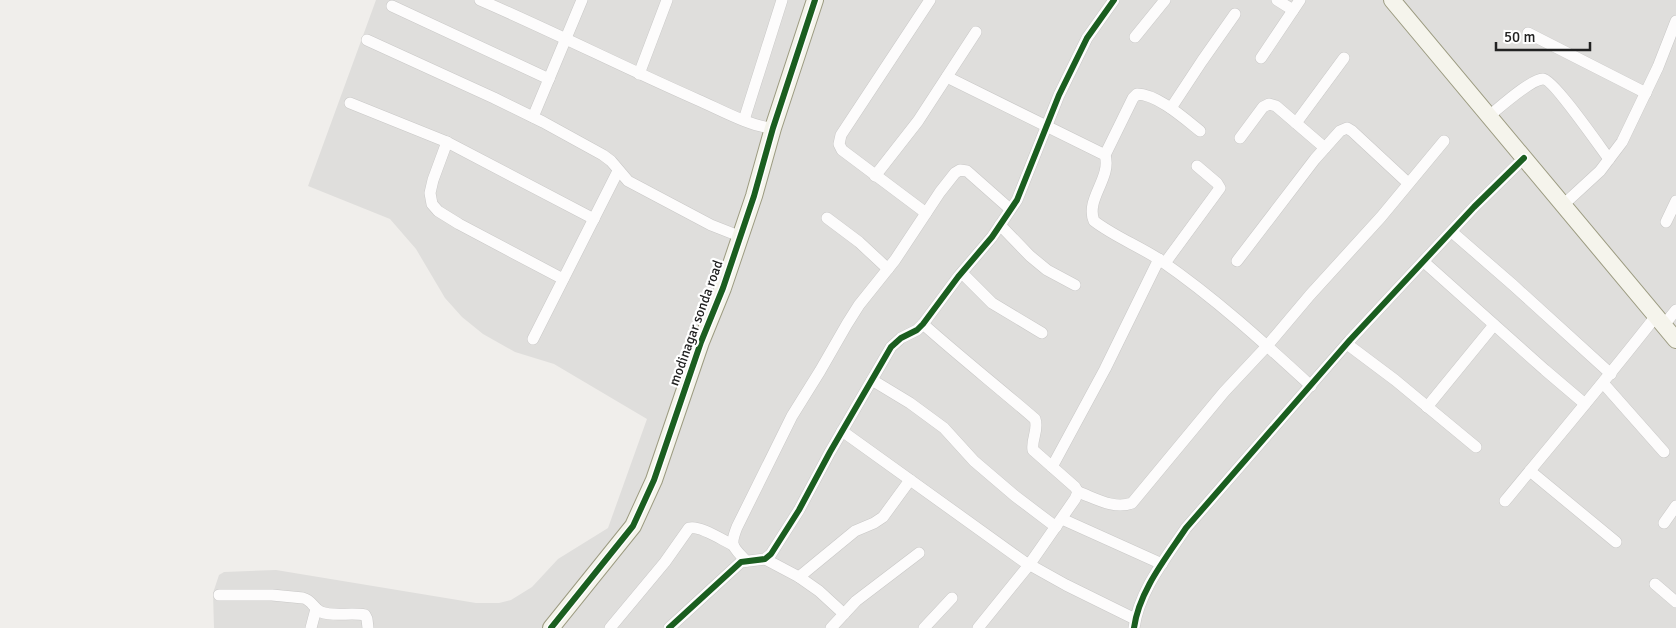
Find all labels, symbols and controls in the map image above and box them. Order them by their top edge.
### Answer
scale bar [1496,20,1590,52]
text: 50 m [1504,28,1535,46]
street label: modinagar sonda road [665,258,727,388]

